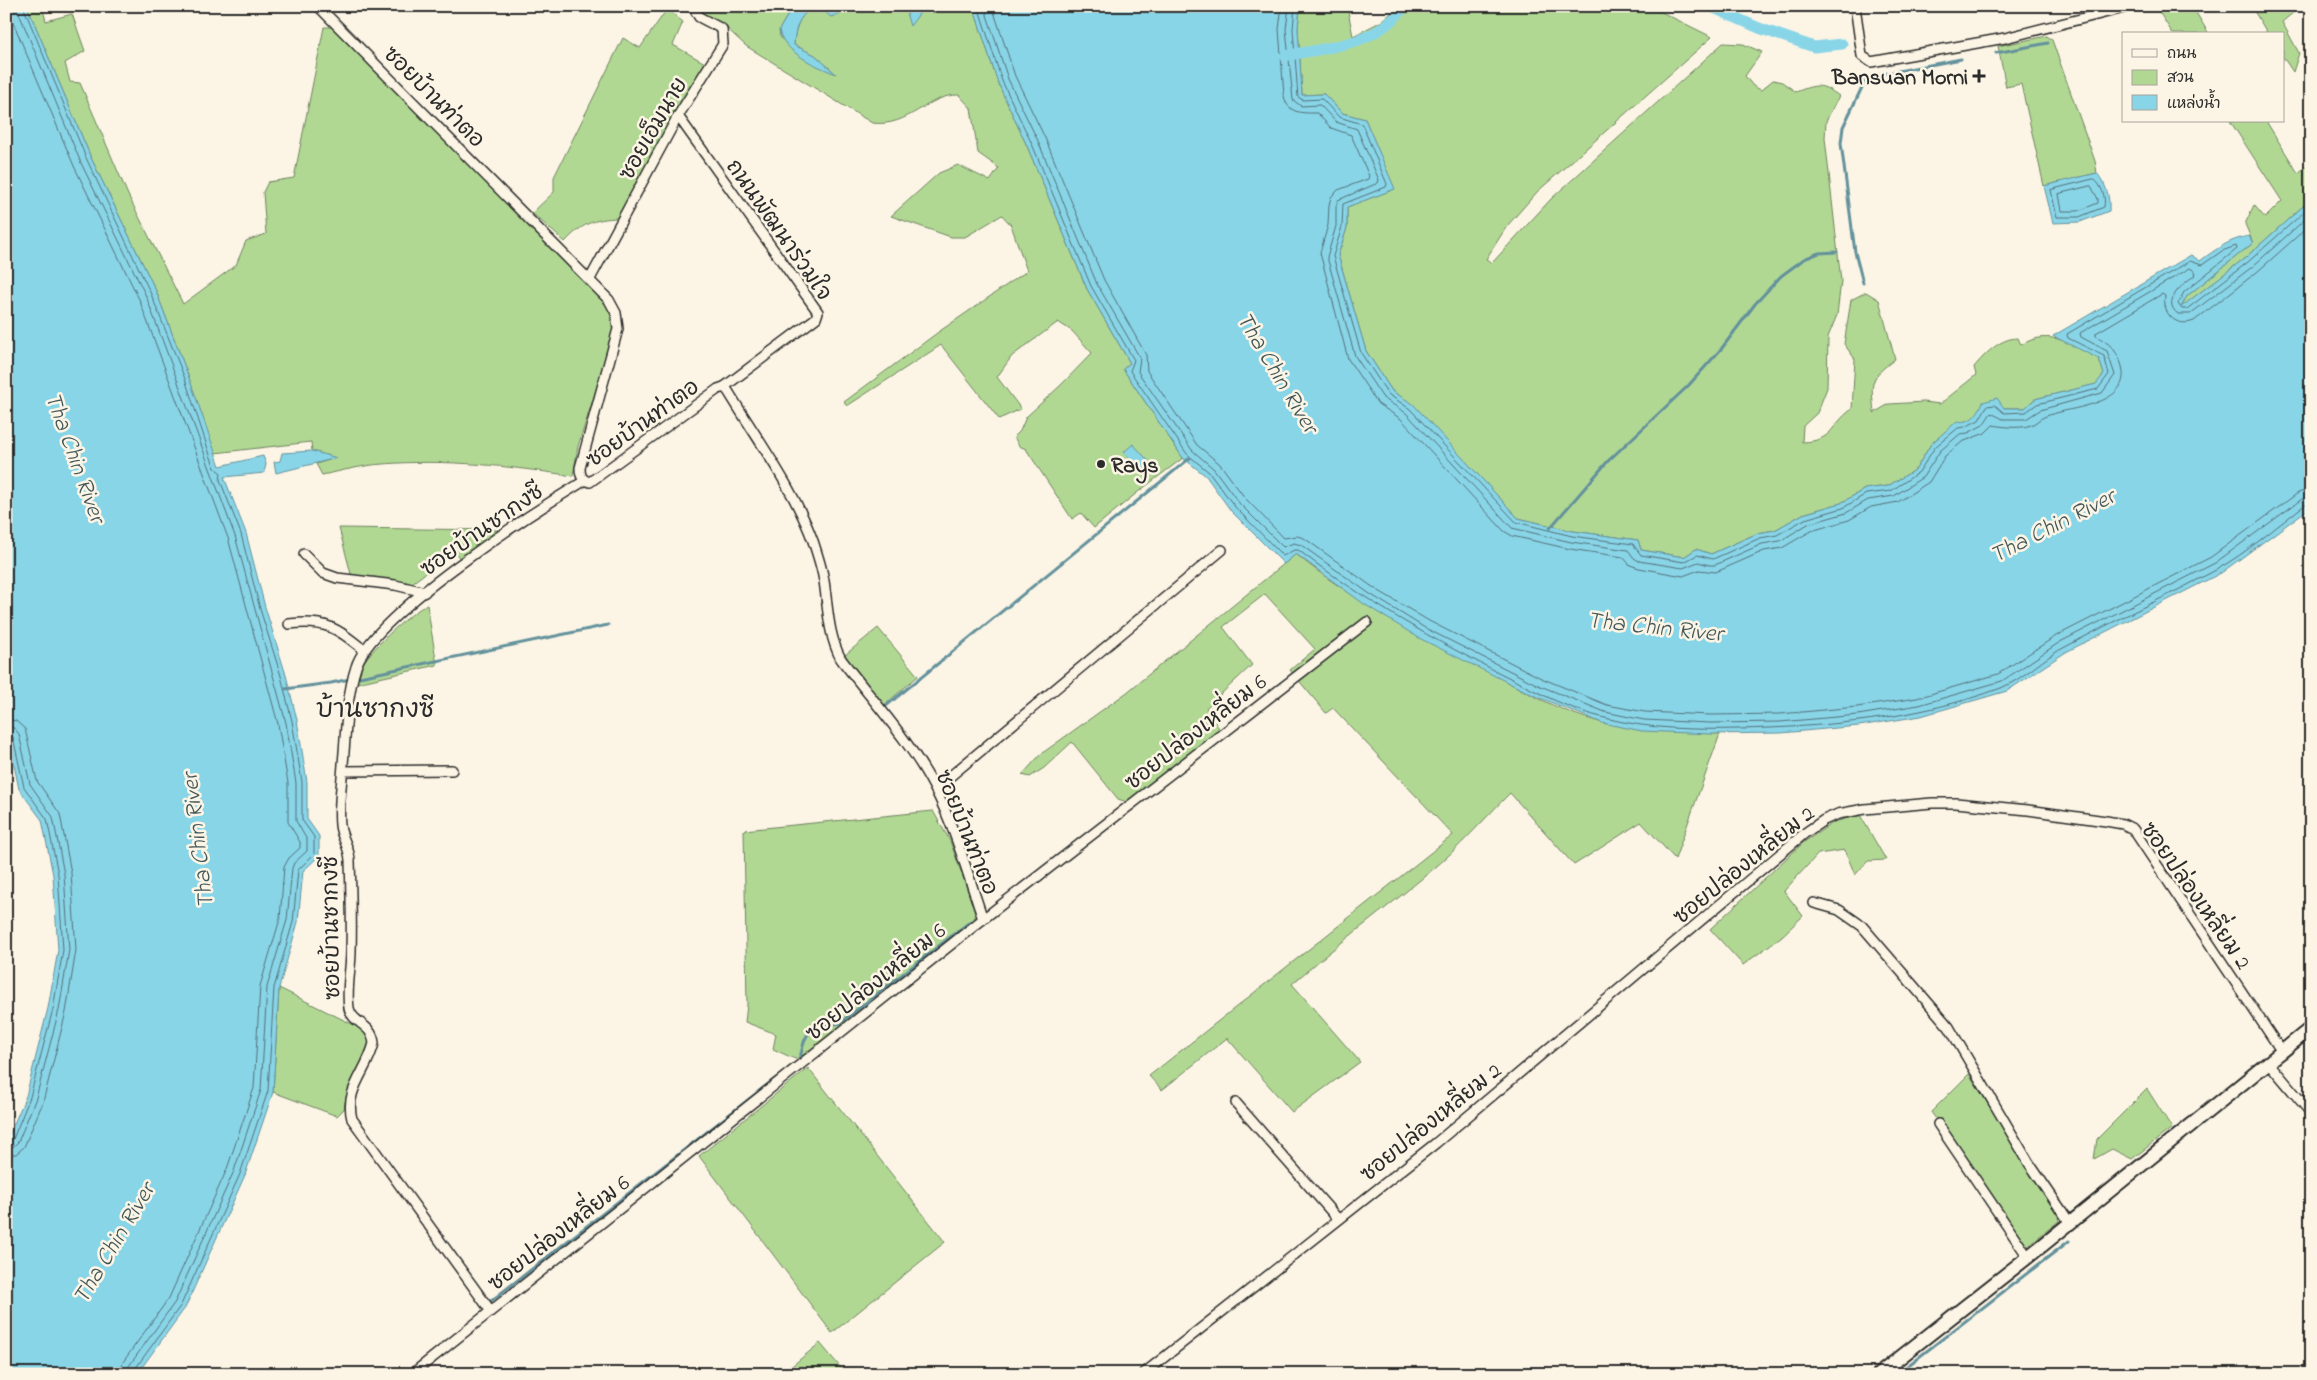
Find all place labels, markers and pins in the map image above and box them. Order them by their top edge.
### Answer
place label: Bansuan Morni [1831,63,1968,95]
marker: Bansuan Morni [1972,69,1986,83]
place label: Rays [1111,451,1158,484]
marker: Rays [1095,458,1107,470]

